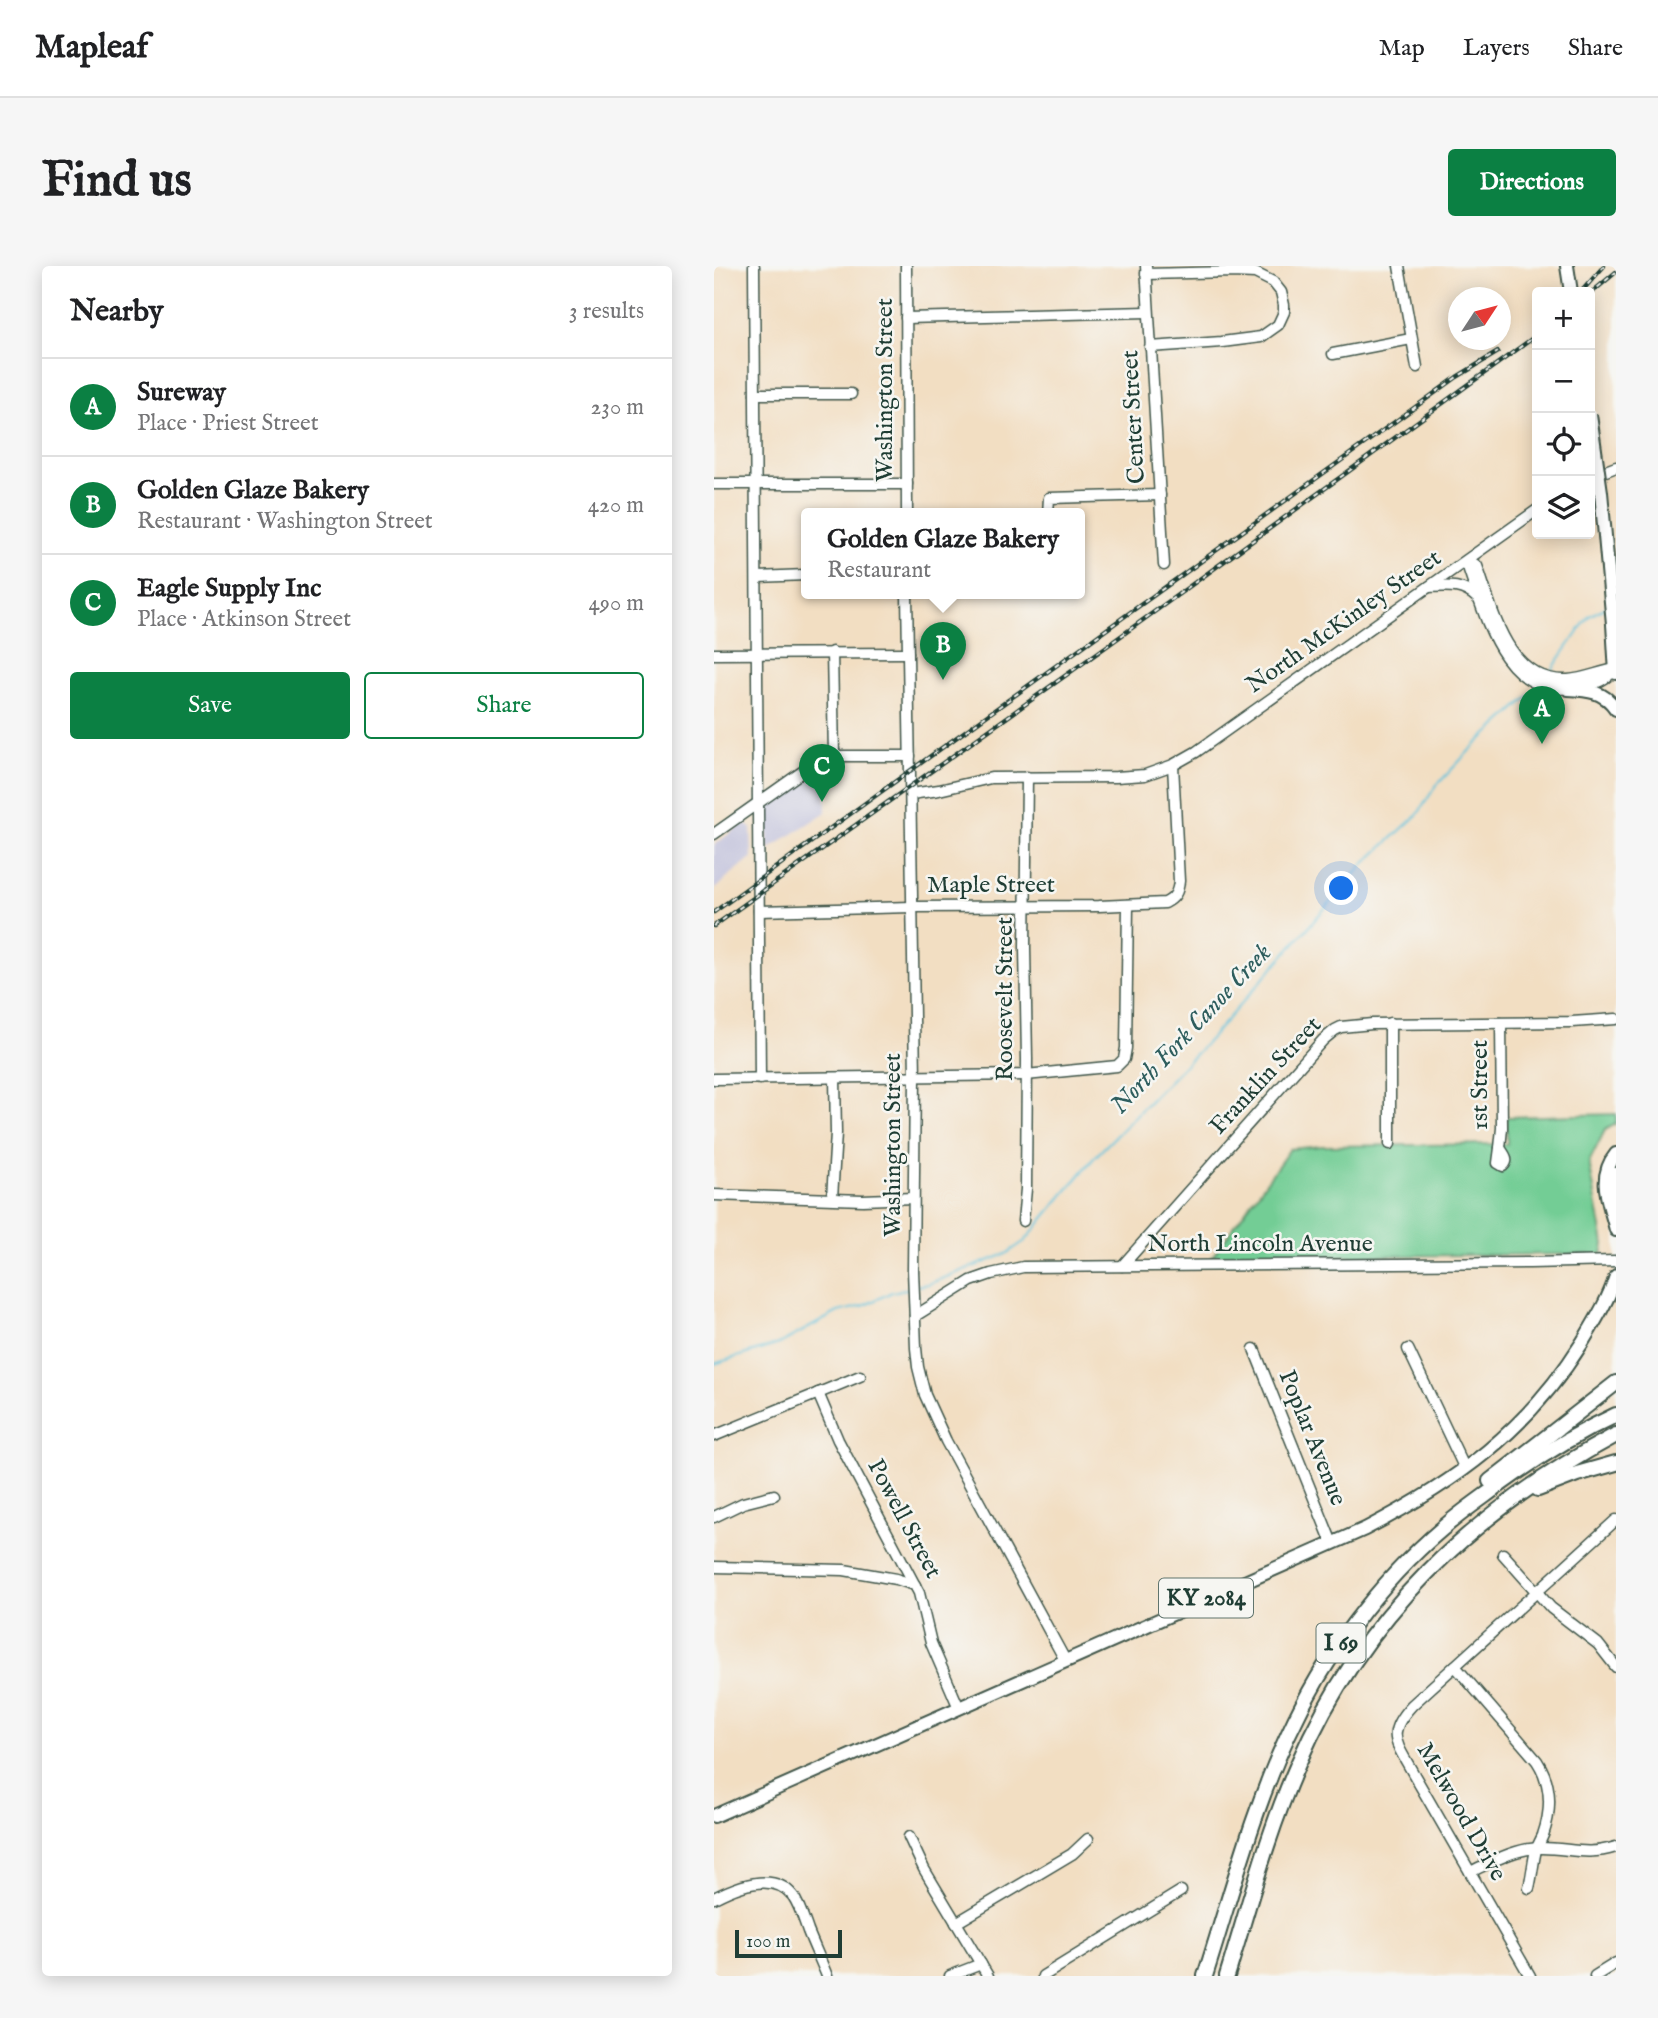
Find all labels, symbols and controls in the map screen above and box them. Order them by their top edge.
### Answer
text: Mapleaf [35,27,148,69]
text: Map [1379,33,1425,64]
text: Layers [1463,33,1530,64]
text: Share [1568,33,1623,64]
button: Directions [1448,149,1616,216]
text: Find us [42,151,192,213]
north arrow [1448,287,1511,350]
map controls [1532,287,1595,539]
button: + [1532,287,1595,350]
text: Nearby [70,293,163,331]
text: 3 results [569,297,644,326]
street label: Washington Street [870,298,901,482]
street label: Center Street [1115,349,1153,485]
button: − [1532,350,1595,413]
text: Sureway [137,376,226,409]
text: A [85,393,101,422]
text: 230 m [591,393,644,422]
text: Place · Priest Street [137,409,319,438]
button: locate [1532,413,1595,476]
text: Golden Glaze Bakery [137,474,369,507]
button: layers [1532,476,1595,539]
text: B [85,491,101,520]
text: 420 m [588,491,644,520]
text: Restaurant · Washington Street [137,507,433,536]
popup [801,508,1085,599]
text: Golden Glaze Bakery [827,523,1059,556]
street label: North McKinley Street [1240,543,1448,701]
text: Restaurant [827,556,931,585]
text: Eagle Supply Inc [137,572,321,605]
text: C [85,589,101,618]
text: 490 m [589,589,644,618]
text: Place · Atkinson Street [137,605,351,634]
pin: B [920,622,966,680]
button: Save [70,672,350,739]
button: Share [364,672,644,739]
pin: A [1519,686,1565,744]
pin: C [799,744,845,802]
street label: Maple Street [927,870,1055,901]
your location [1324,871,1358,905]
street label: Roosevelt Street [990,917,1021,1081]
water label: North Fork Canoe Creek [1103,936,1279,1121]
street label: Franklin Street [1203,1010,1329,1142]
street label: 1st Street [1465,1040,1496,1130]
street label: Washington Street [878,1053,909,1237]
street label: North Lincoln Avenue [1147,1229,1373,1260]
street label: Poplar Avenue [1271,1366,1353,1510]
street label: Powell Street [860,1454,948,1584]
road number: KY 2084 [1159,1578,1253,1618]
road number: I 69 [1316,1624,1366,1662]
street label: Melwood Drive [1409,1737,1513,1887]
scale bar [735,1927,842,1959]
text: 100 m [746,1930,790,1954]

